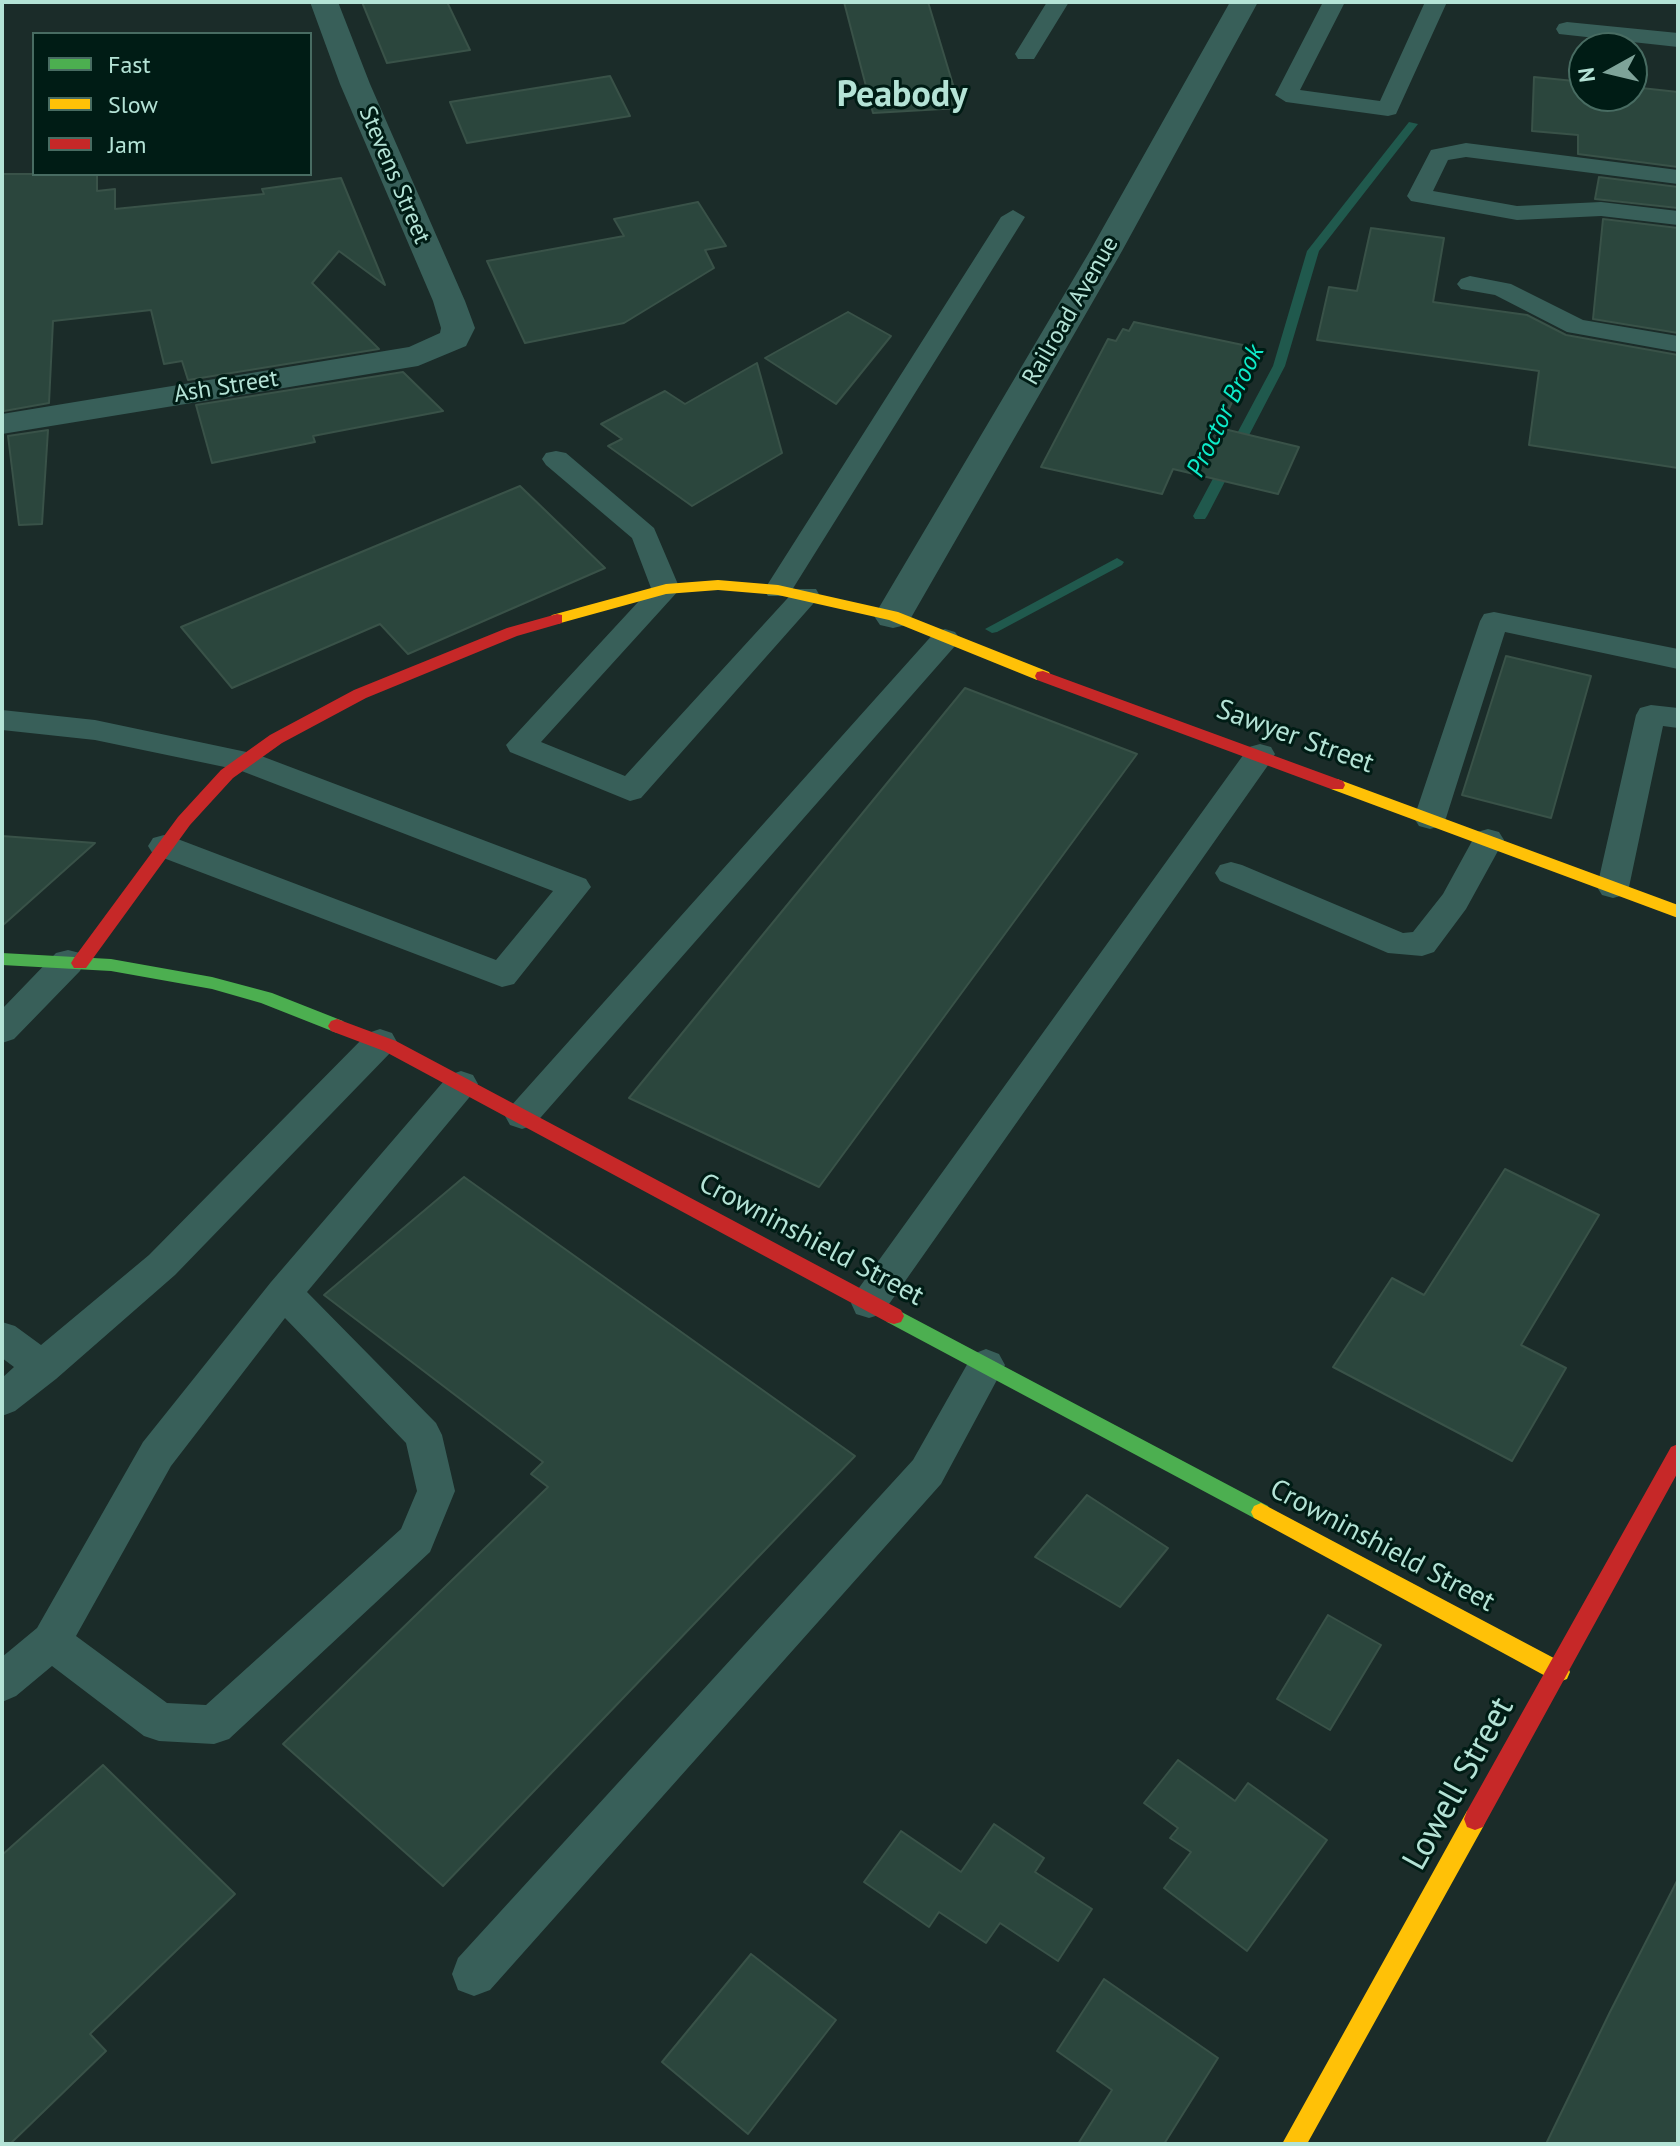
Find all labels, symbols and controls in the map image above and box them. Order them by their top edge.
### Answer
legend [32,32,312,176]
north arrow [1568,32,1648,112]
text: Fast [108,49,151,80]
text: N [1571,66,1601,84]
district label: Peabody [837,74,967,118]
text: Slow [108,89,158,120]
street label: Stevens Street [352,102,436,248]
text: Jam [108,129,146,160]
street label: Railroad Avenue [1017,232,1125,390]
water label: Proctor Brook [1181,340,1271,482]
street label: Ash Street [172,365,280,409]
street label: Sawyer Street [1212,693,1378,781]
street label: Crowninshield Street [693,1167,929,1313]
street label: Crowninshield Street [1264,1473,1500,1619]
street label: Lowell Street [1395,1691,1523,1877]

